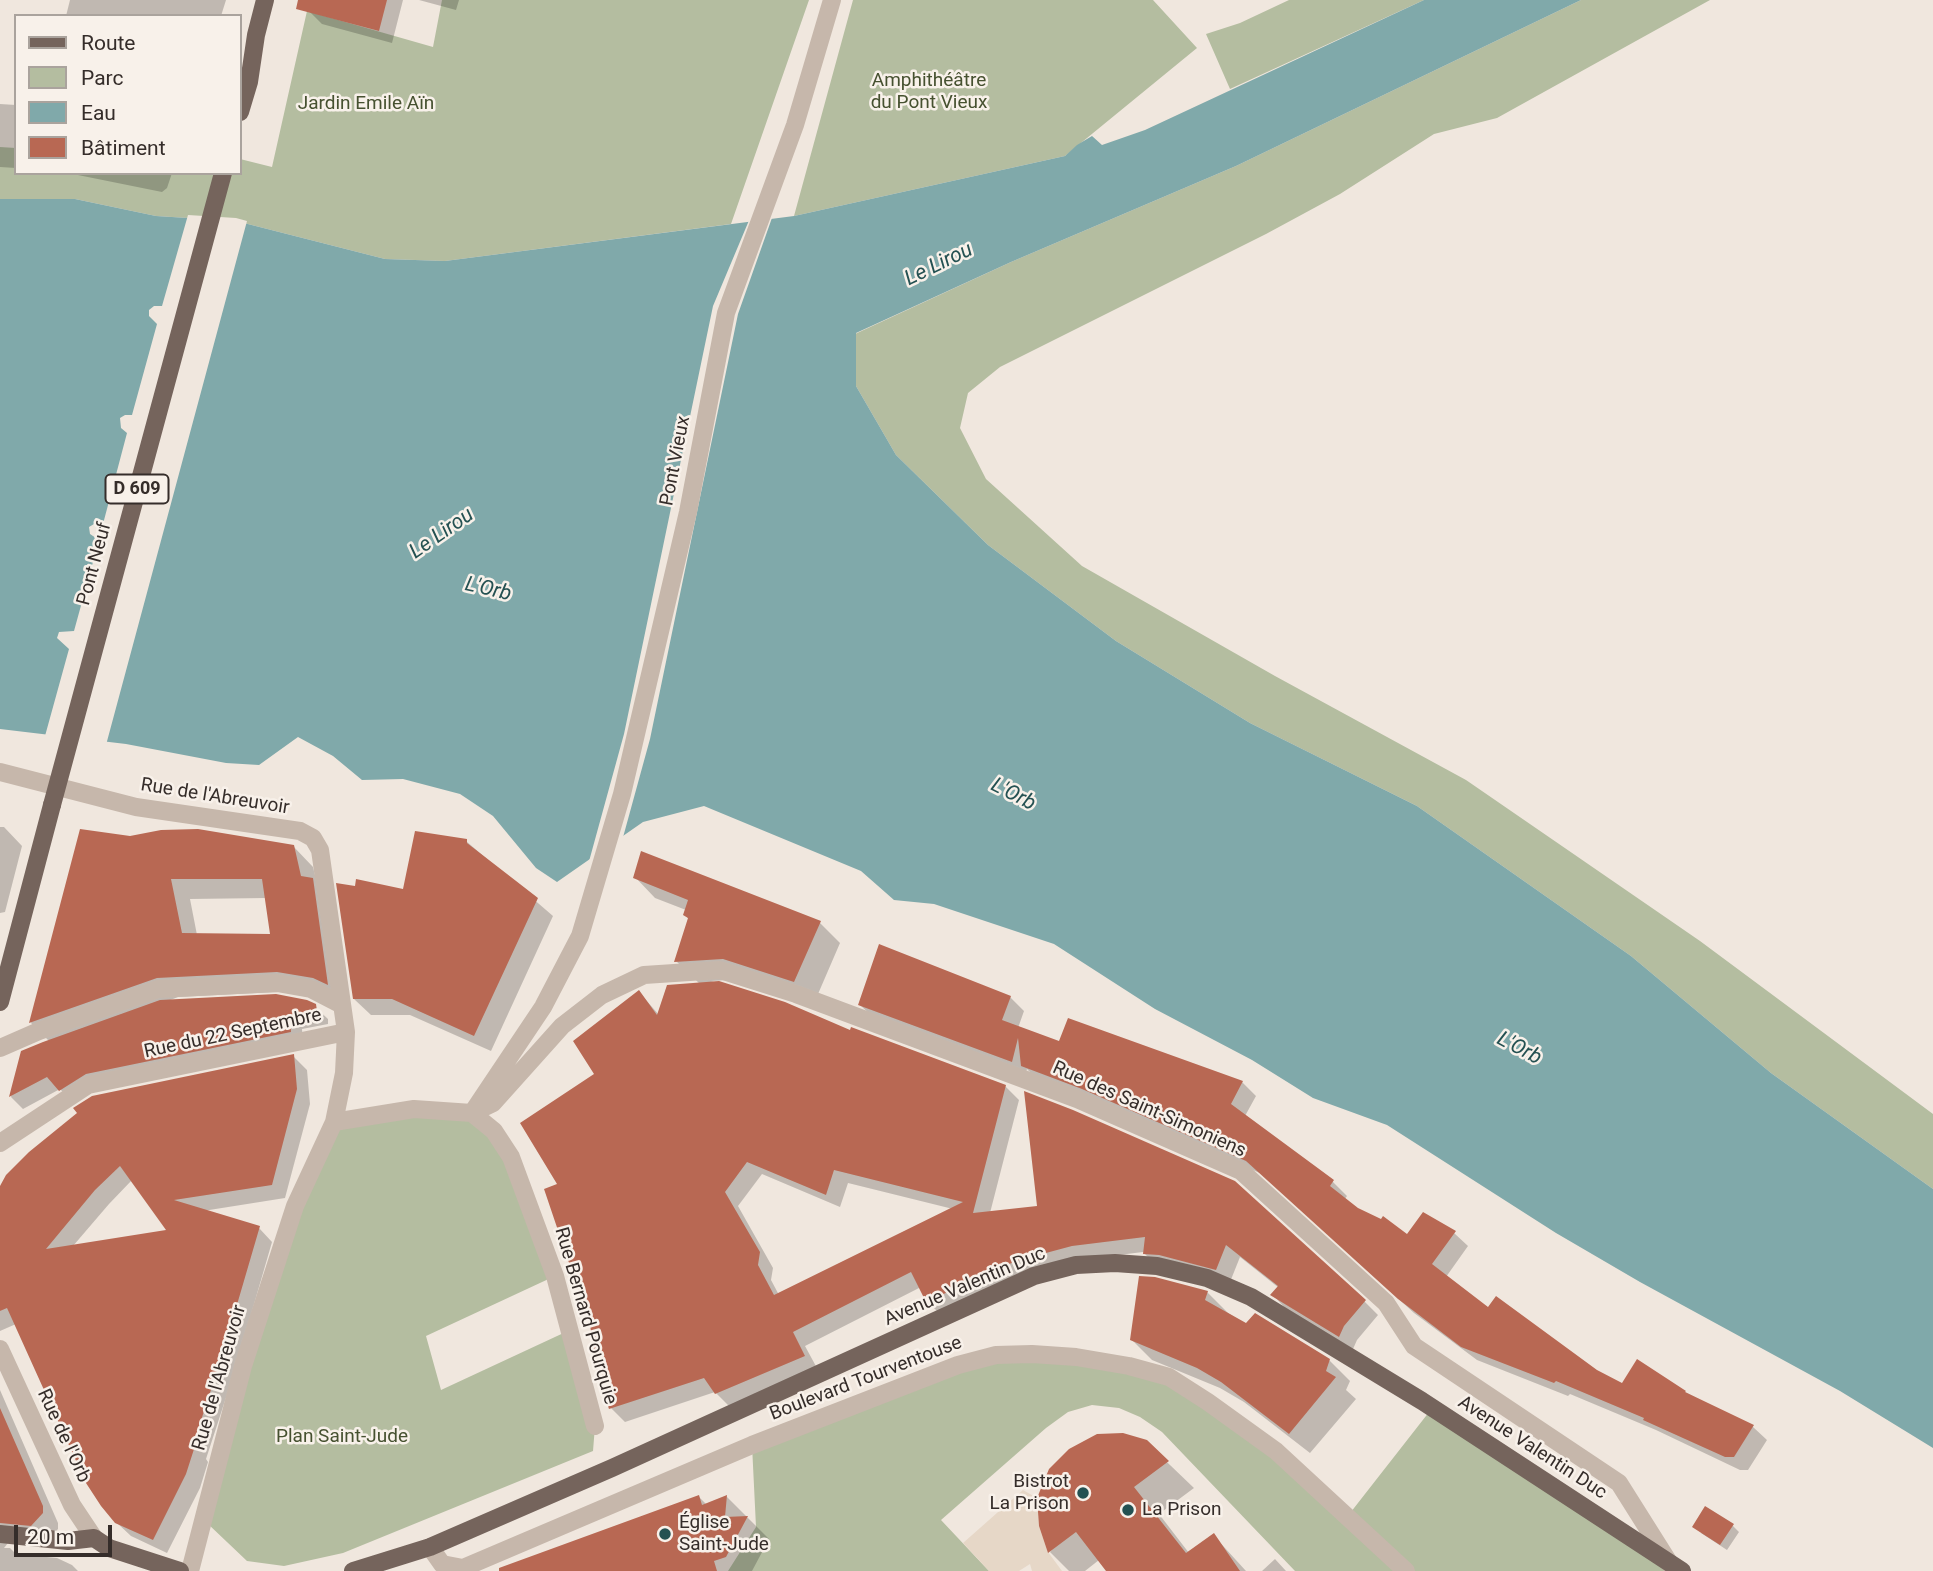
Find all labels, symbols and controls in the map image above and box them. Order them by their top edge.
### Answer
legend [14,14,242,175]
text: Route [81,31,136,55]
text: Parc [81,66,123,90]
park label: Amphithéâtre du Pont Vieux [871,70,987,114]
park label: Jardin Emile Aïn [298,93,434,115]
text: Eau [81,101,116,125]
text: Bâtiment [81,136,166,160]
water label: Le Lirou [901,238,977,292]
street label: Pont Vieux [656,414,696,508]
road number: D 609 [106,475,168,504]
water label: Le Lirou [405,503,479,565]
street label: Pont Neuf [73,520,117,608]
water label: L'Orb [462,572,514,608]
water label: L'Orb [986,773,1040,817]
street label: Rue de l'Abreuvoir [139,774,291,820]
street label: Rue du 22 Septembre [142,1004,324,1064]
water label: L'Orb [1492,1027,1546,1071]
street label: Rue des Saint-Simoniens [1049,1057,1249,1163]
street label: Rue Bernard Pourquie [549,1225,621,1407]
street label: Avenue Valentin Duc [881,1243,1049,1331]
street label: Rue de l'Abreuvoir [188,1303,252,1453]
street label: Boulevard Tourventouse [767,1332,965,1426]
street label: Rue de l'Orb [31,1386,95,1486]
street label: Avenue Valentin Duc [1453,1391,1611,1505]
park label: Plan Saint-Jude [276,1426,408,1448]
place label: Bistrot La Prison [990,1471,1069,1515]
marker: Bistrot La Prison [1075,1485,1091,1501]
place label: La Prison [1142,1499,1221,1521]
marker: La Prison [1120,1502,1136,1518]
scale bar [18,1512,116,1556]
place label: Église Saint-Jude [679,1512,769,1556]
text: 20 m [27,1525,74,1549]
marker: Église Saint-Jude [657,1526,673,1542]

